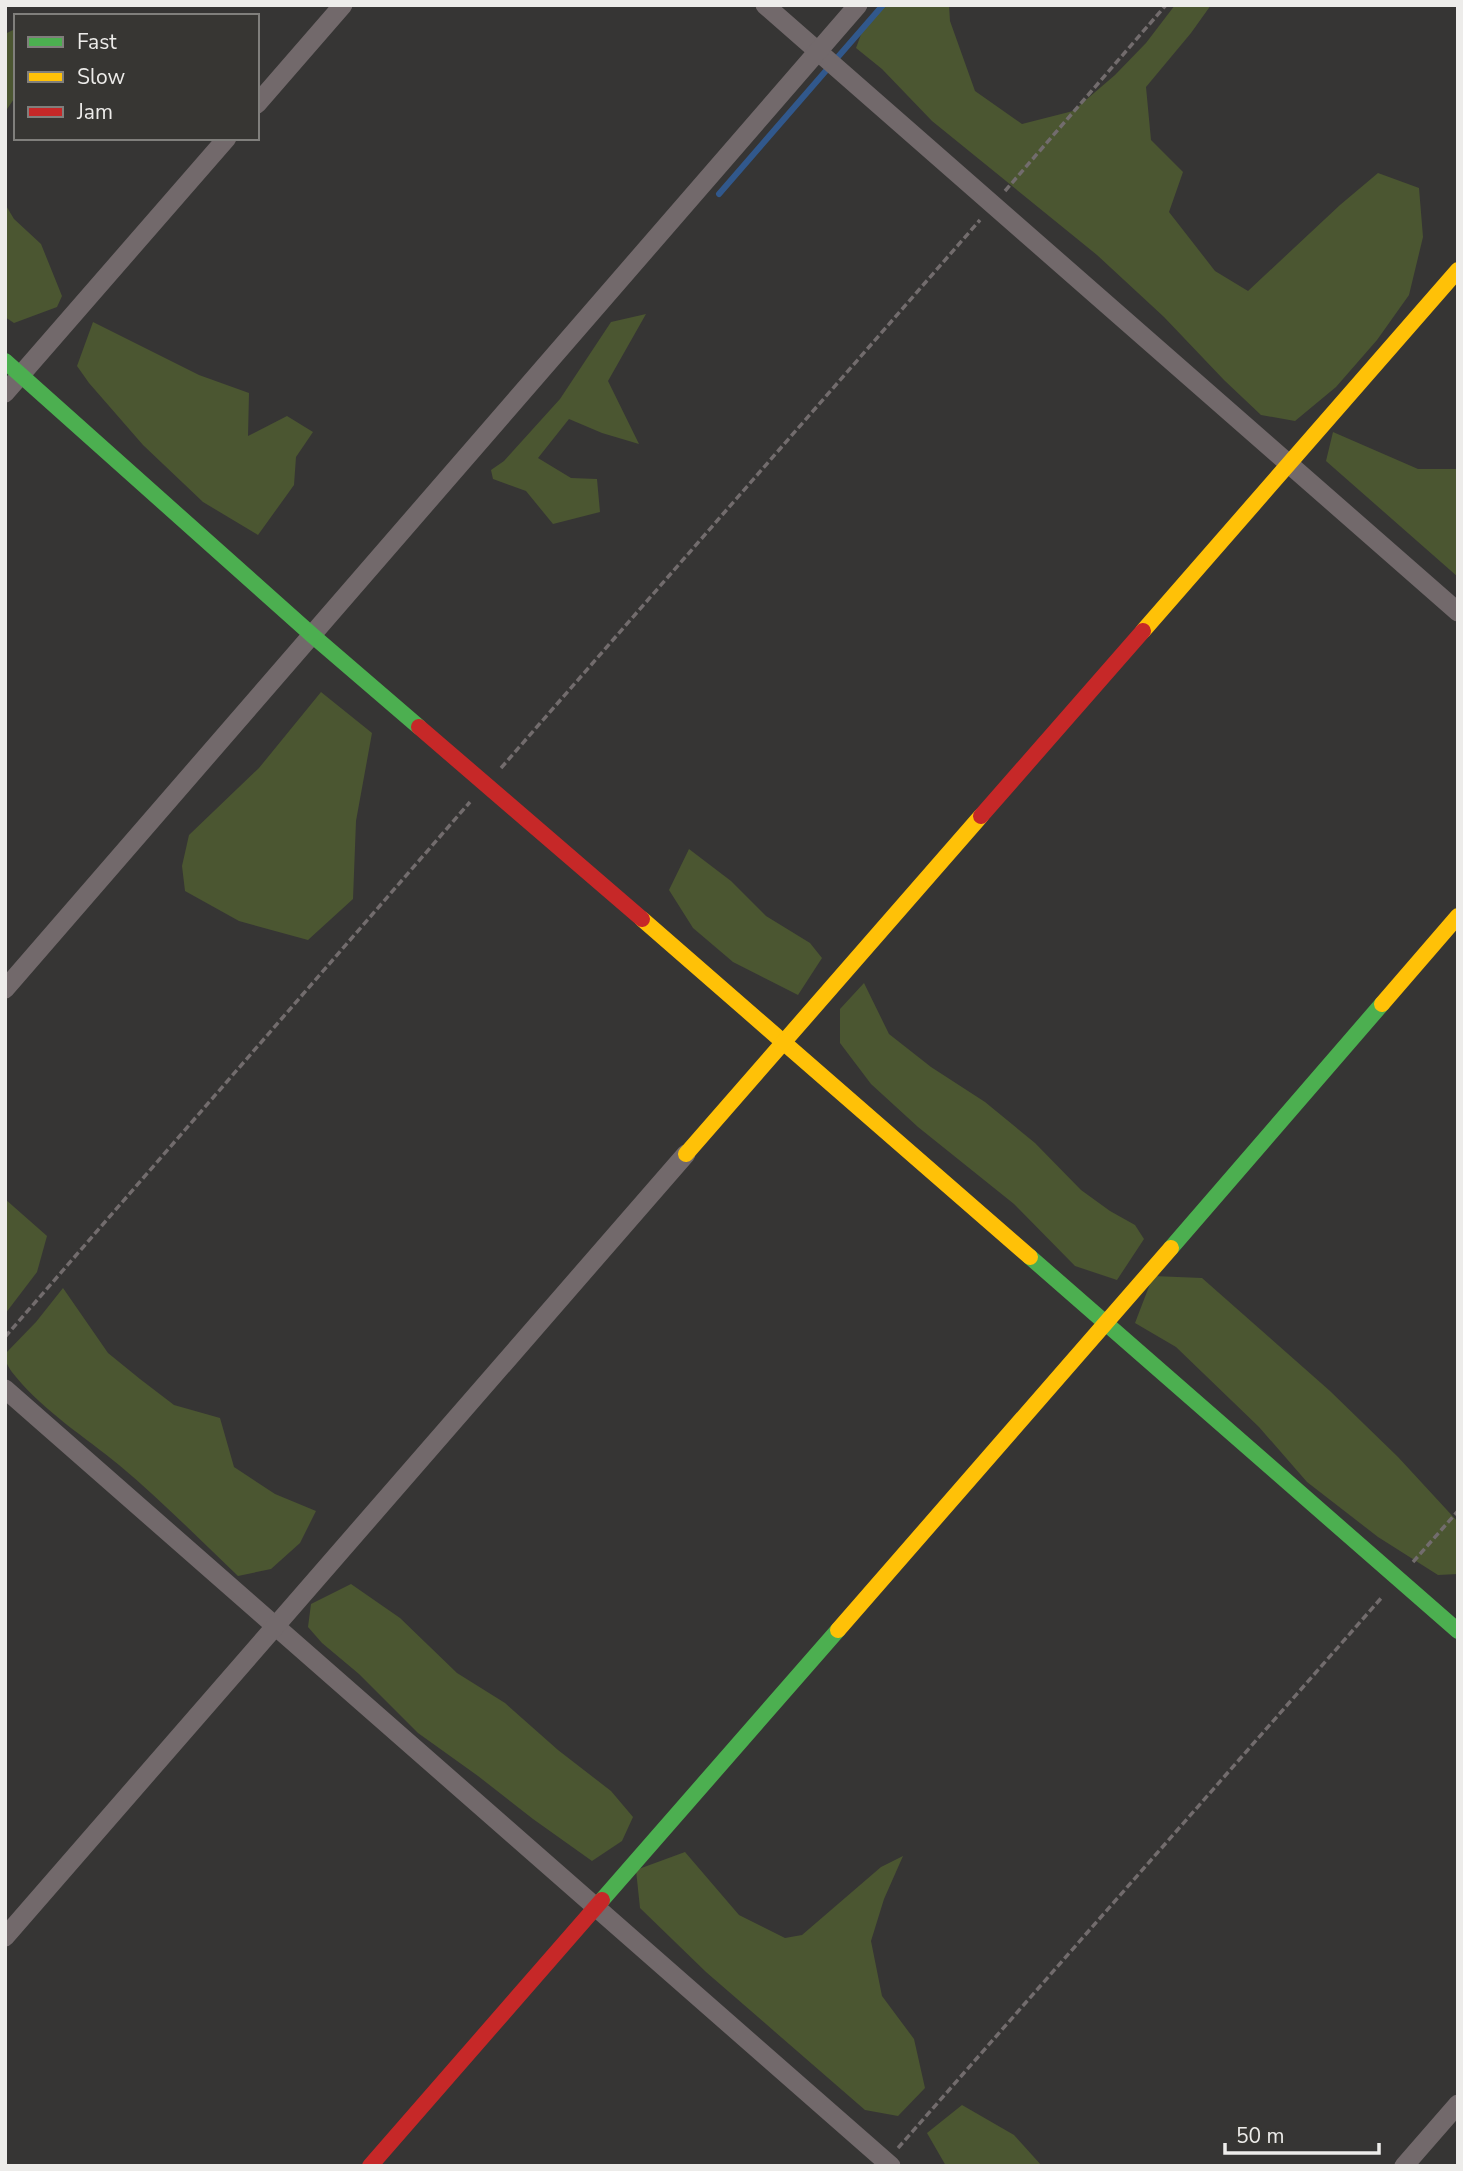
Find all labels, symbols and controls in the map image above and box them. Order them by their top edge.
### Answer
legend [14,14,259,140]
text: Fast [77,28,117,56]
text: Slow [77,63,126,91]
text: Jam [76,98,113,126]
scale bar [1225,2112,1379,2156]
text: 50 m [1236,2122,1285,2150]

